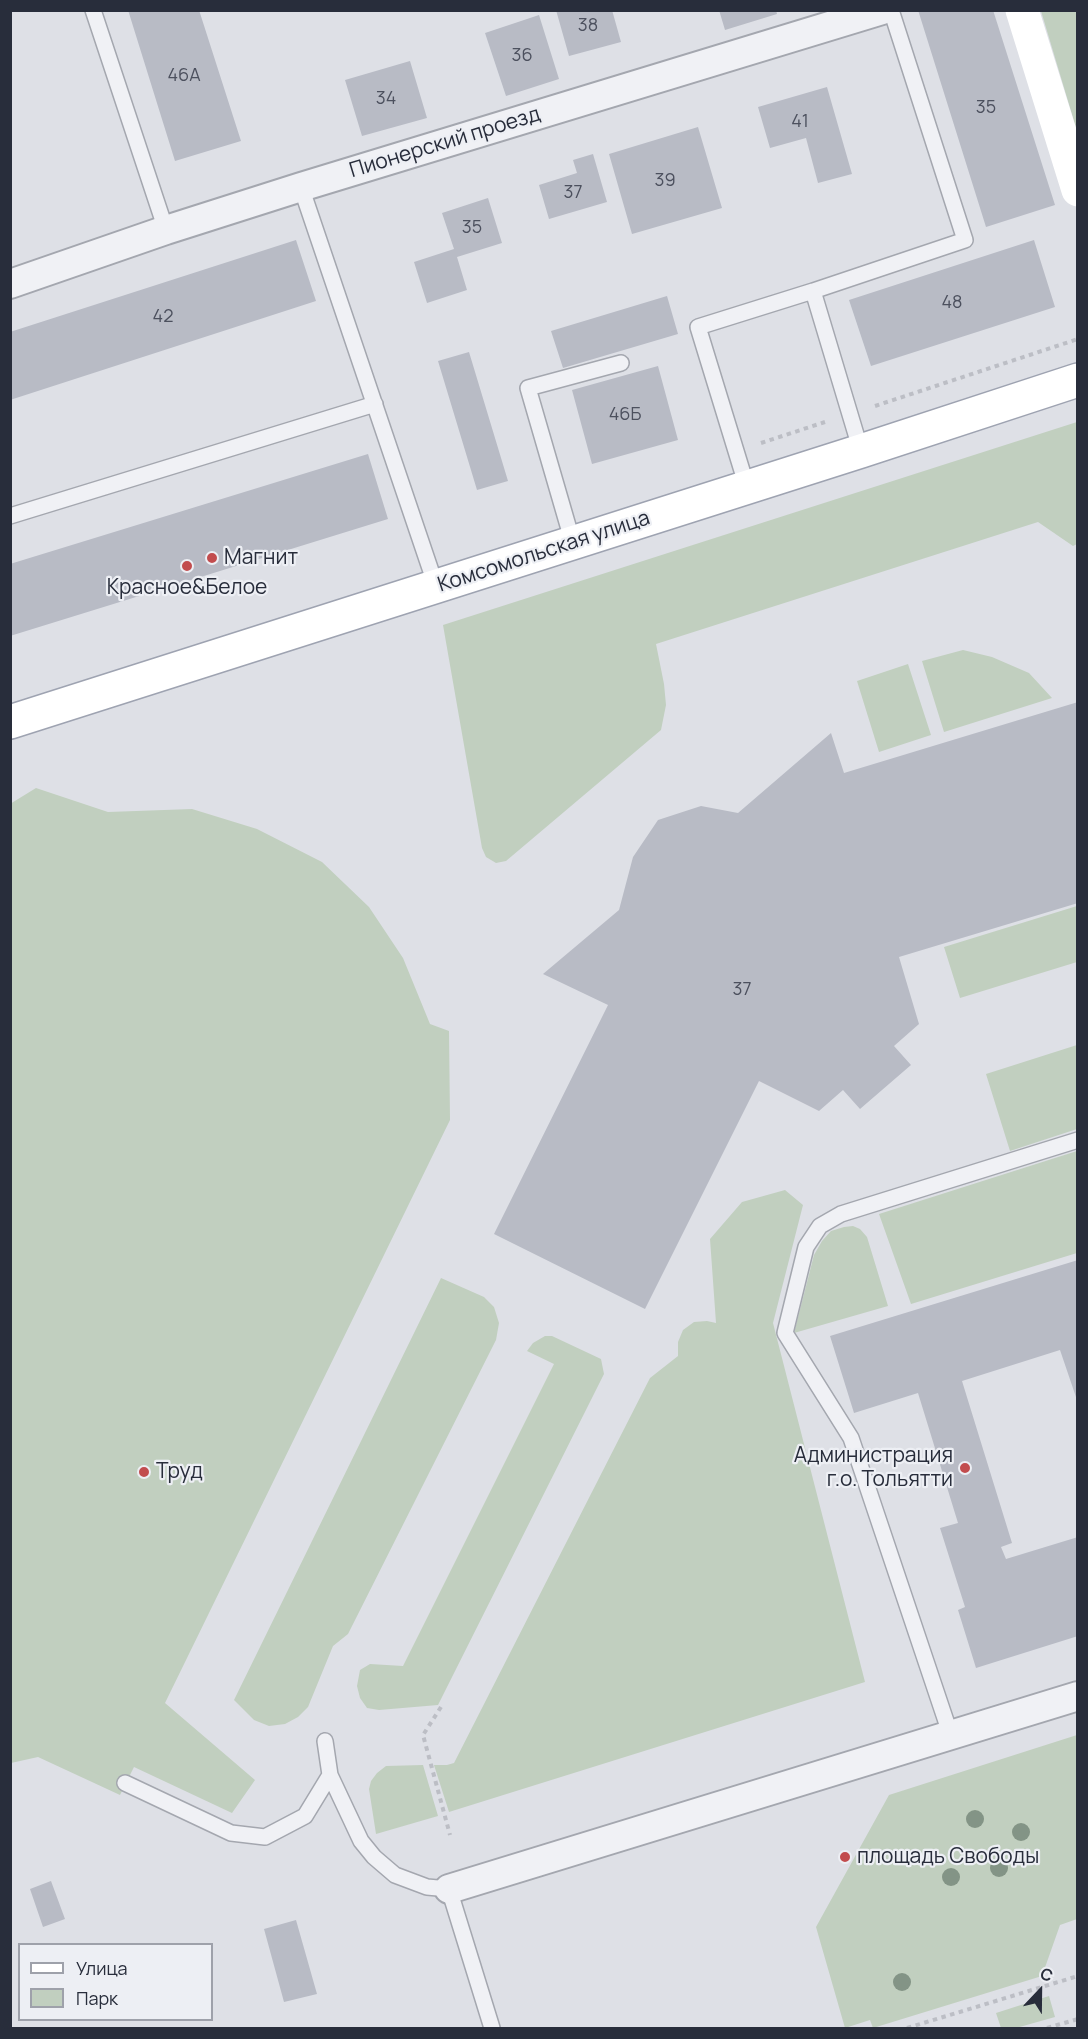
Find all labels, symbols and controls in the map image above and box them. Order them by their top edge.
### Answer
house number: 38 [578,15,598,37]
house number: 36 [511,45,533,67]
house number: 46А [167,65,201,87]
house number: 34 [376,88,396,110]
house number: 35 [976,97,996,119]
street label: Пионерский проезд [347,102,543,184]
house number: 41 [791,111,809,133]
house number: 39 [654,170,676,192]
house number: 37 [564,182,582,204]
house number: 35 [462,217,482,239]
house number: 48 [941,292,963,314]
house number: 42 [153,306,173,328]
house number: 46Б [609,404,641,426]
street label: Комсомольская улица [435,506,653,598]
place label: Магнит [224,545,298,571]
marker: Магнит [205,551,219,565]
marker: Красное&Белое [180,559,194,573]
place label: Красное&Белое [107,575,267,601]
house number: 37 [733,979,751,1001]
place label: Администрация г.о. Тольятти [794,1443,953,1493]
place label: Труд [156,1459,203,1485]
marker: Администрация г.о. Тольятти [958,1461,972,1475]
marker: Труд [137,1465,151,1479]
place label: площадь Свободы [857,1844,1039,1870]
marker: площадь Свободы [838,1850,852,1864]
legend [18,1943,213,2021]
text: Улица [76,1956,128,1980]
north arrow [1010,1961,1070,2021]
text: С [1037,1962,1056,1987]
text: Парк [76,1986,118,2010]

